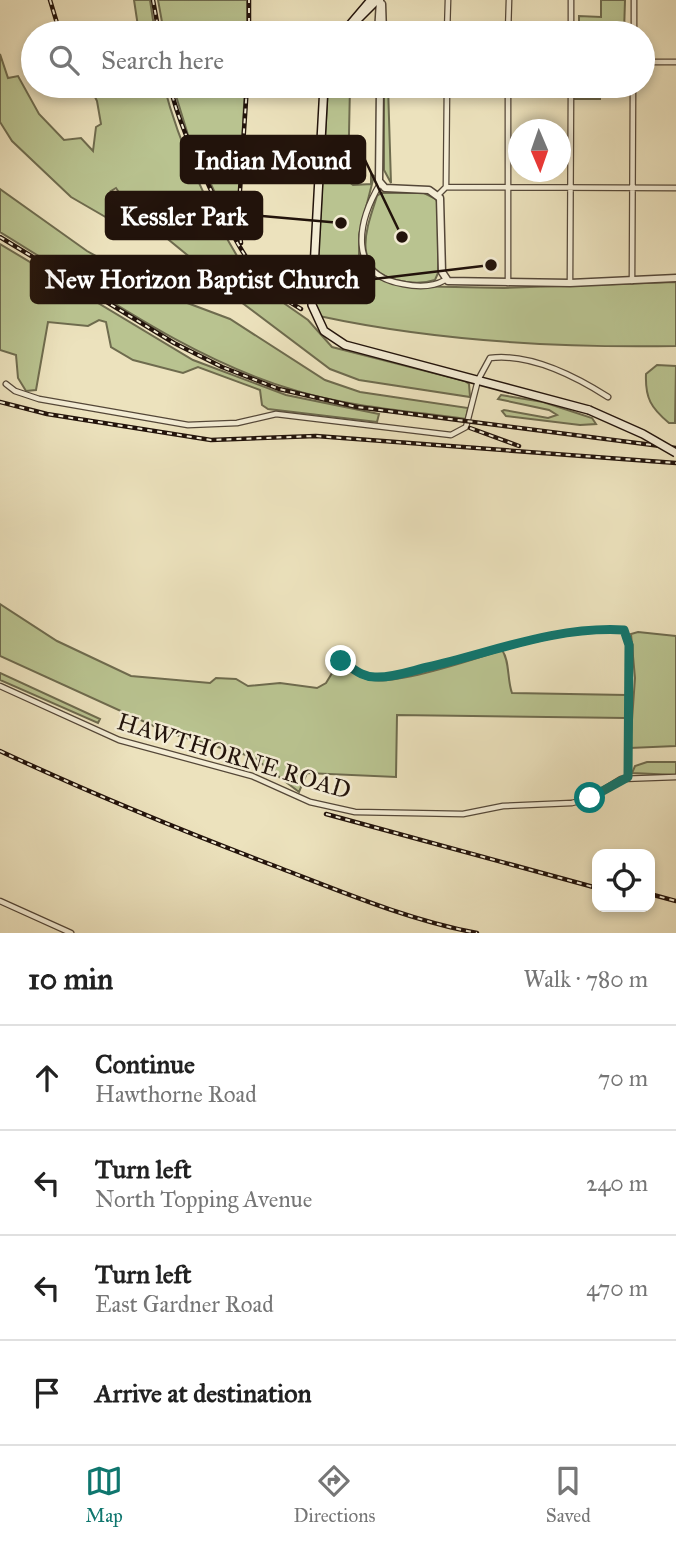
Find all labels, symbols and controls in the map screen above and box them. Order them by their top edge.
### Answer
search box [21,21,655,98]
icon: search [45,41,83,79]
text: Search here [101,44,224,76]
north arrow [508,119,571,182]
callout: Indian Mound [181,136,365,183]
text: Indian Mound [195,144,352,176]
callout: Kessler Park [106,192,262,239]
text: Kessler Park [120,200,249,232]
callout: New Horizon Baptist Church [31,256,374,303]
text: New Horizon Baptist Church [44,263,360,295]
route end [325,645,356,676]
street label: HAWTHORNE ROAD [113,706,355,806]
route start [574,782,605,813]
map controls [592,849,655,912]
button: locate [592,849,655,912]
text: 10 min [28,961,113,997]
text: Walk · 780 m [524,965,648,993]
text: Continue [95,1048,195,1080]
icon: ahead [28,1059,66,1097]
text: 70 m [598,1064,648,1092]
text: Hawthorne Road [95,1080,257,1108]
text: Turn left [95,1153,191,1185]
icon: left [28,1164,66,1202]
text: 240 m [586,1169,648,1197]
text: North Topping Avenue [95,1185,312,1213]
text: Turn left [95,1258,191,1290]
icon: left [28,1269,66,1307]
text: 470 m [586,1274,648,1302]
text: East Gardner Road [95,1290,274,1318]
icon: arrive [28,1374,66,1412]
text: Arrive at destination [95,1377,312,1409]
tab: Map [85,1462,123,1527]
tab: Directions [293,1462,375,1527]
tab: Saved [546,1462,591,1527]

